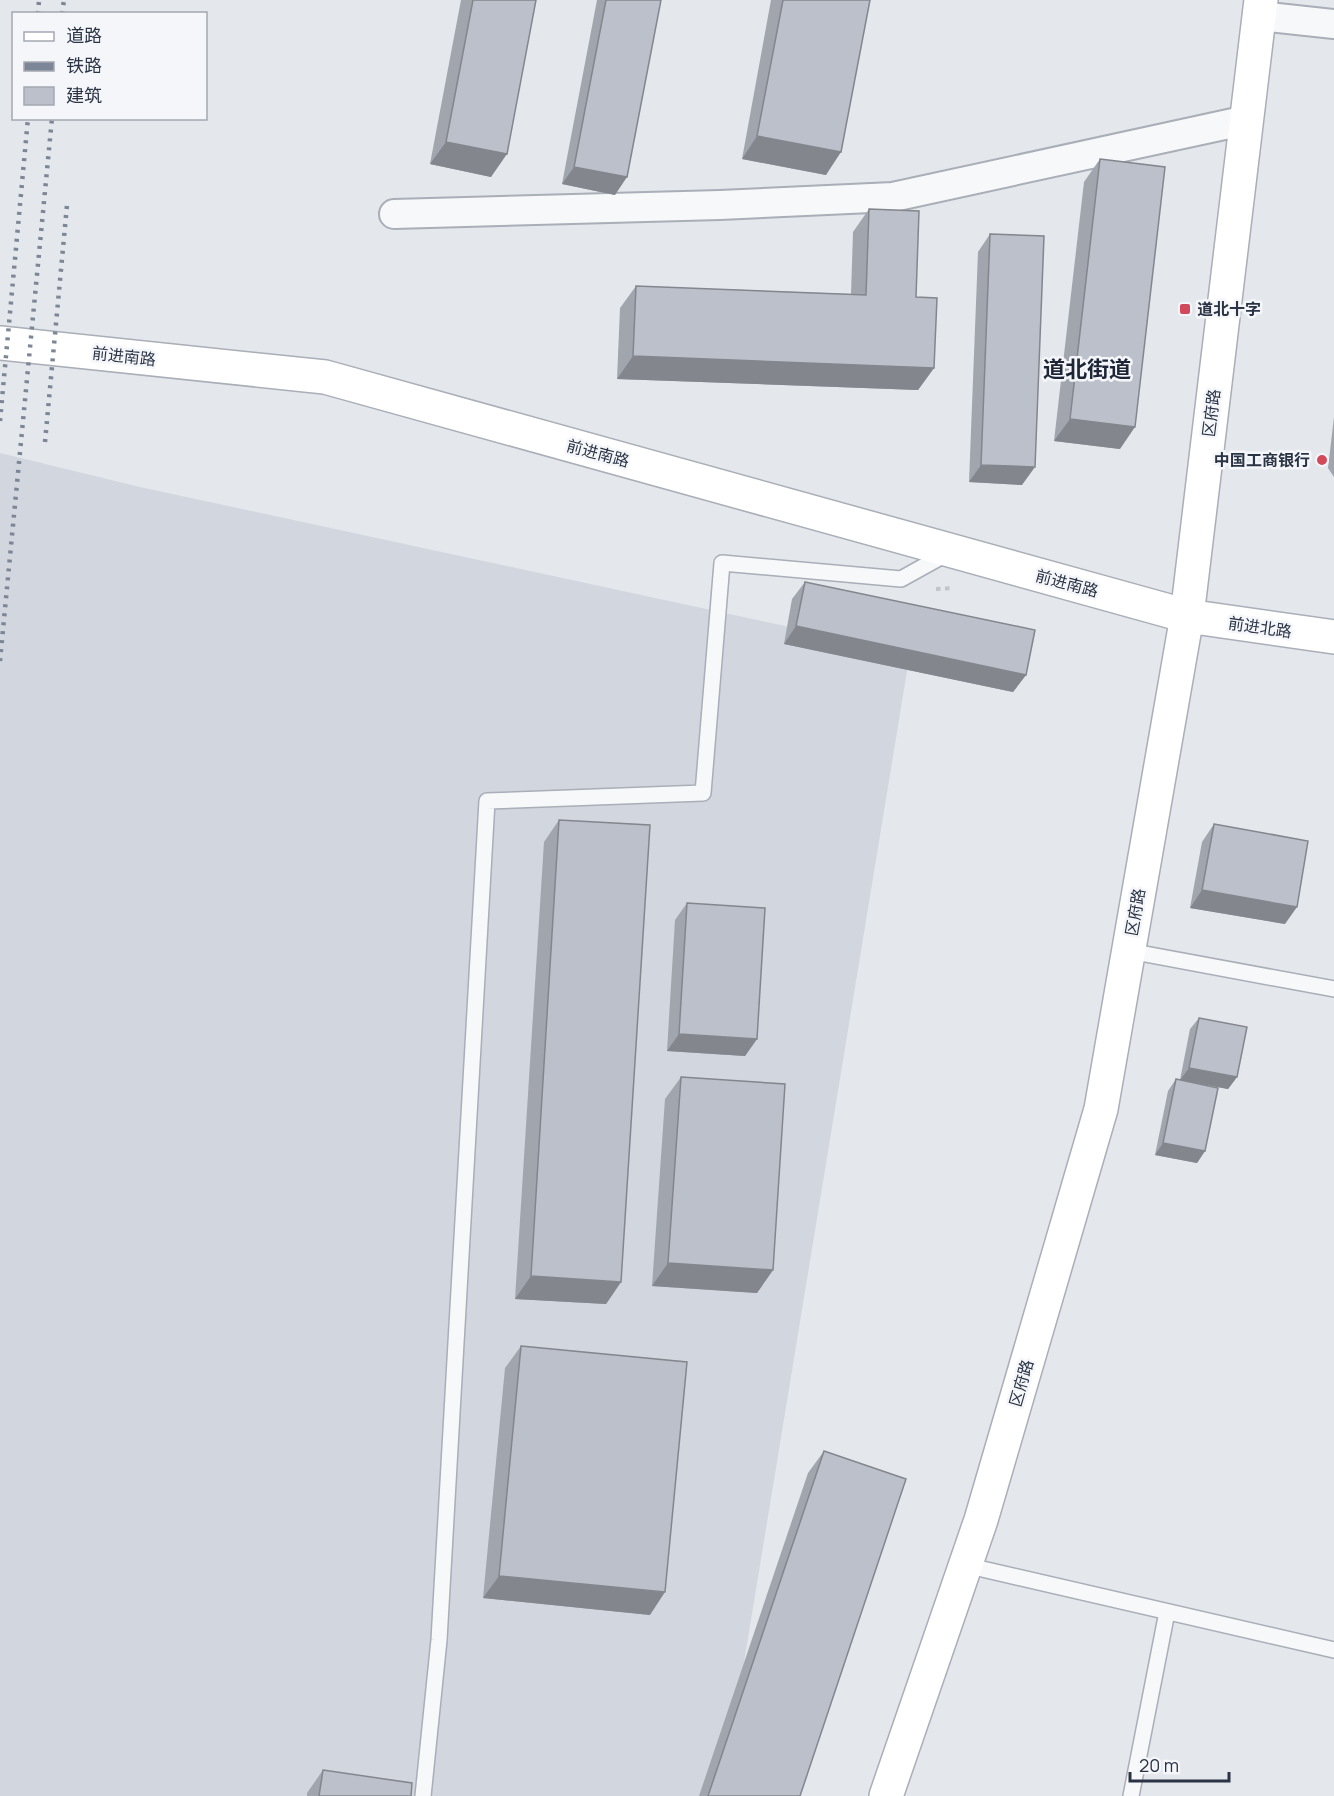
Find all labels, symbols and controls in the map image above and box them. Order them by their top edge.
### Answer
legend [12,12,207,120]
text: 道路 [66,23,102,47]
text: 铁路 [66,53,102,77]
text: 建筑 [66,83,102,107]
place label: 道北十字 [1197,298,1261,320]
marker: 道北十字 [1178,302,1192,316]
street label: 前进南路 [91,342,157,370]
district label: 道北街道 [1043,354,1131,384]
street label: 区府路 [1197,388,1225,438]
street label: 前进南路 [564,434,632,472]
place label: 中国工商银行 [1214,449,1310,471]
marker: 中国工商银行 [1315,453,1329,467]
street label: 前进南路 [1033,564,1101,602]
street label: 前进北路 [1227,612,1293,642]
street label: 区府路 [1120,886,1150,938]
street label: 区府路 [1004,1357,1038,1409]
scale bar [1130,1745,1229,1783]
text: 20 m [1139,1753,1179,1777]

